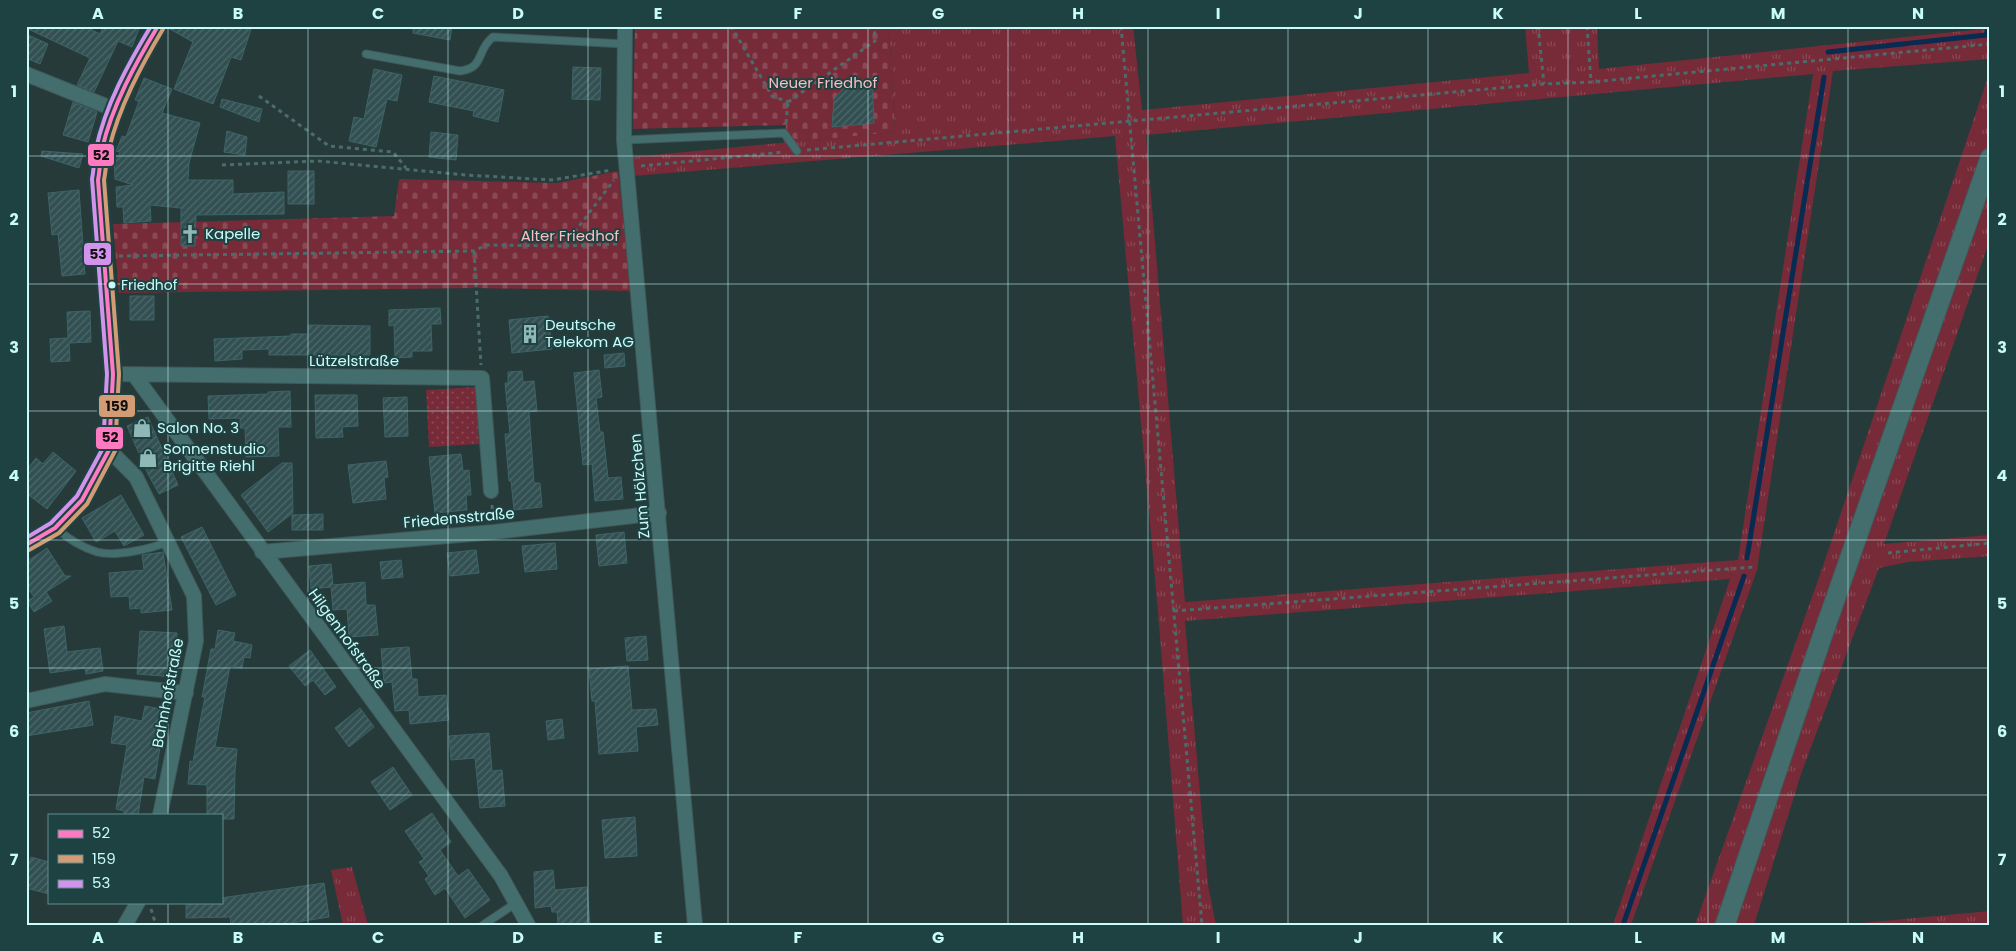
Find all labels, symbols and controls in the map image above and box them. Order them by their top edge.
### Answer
text: A [92,2,104,25]
text: B [233,2,243,25]
text: C [372,2,384,25]
text: D [512,2,524,25]
text: E [654,2,662,25]
text: F [794,2,803,25]
text: G [932,2,944,25]
text: H [1072,2,1084,25]
text: I [1216,2,1220,25]
text: J [1353,2,1363,25]
text: K [1492,2,1504,25]
text: L [1634,2,1642,25]
text: M [1771,2,1785,25]
text: N [1912,2,1924,25]
park label: Neuer Friedhof [769,72,877,93]
text: 1 [11,80,17,103]
text: 1 [1999,80,2005,103]
line badge: 52 [87,143,115,167]
text: 52 [92,145,110,165]
text: 2 [9,208,19,231]
text: 2 [1997,208,2007,231]
church icon: Kapelle [179,223,201,245]
place label: Kapelle [205,223,260,244]
park label: Alter Friedhof [521,225,619,246]
line badge: 53 [83,242,112,266]
text: 53 [89,244,107,264]
place label: Friedhof [121,275,178,295]
marker: Friedhof [107,280,117,290]
place label: Deutsche Telekom AG [545,314,634,352]
building icon: Deutsche Telekom AG [519,323,541,345]
text: 3 [9,336,19,359]
text: 3 [1997,336,2007,359]
street label: Lützelstraße [309,350,399,371]
line badge: 159 [98,394,136,418]
text: 159 [106,396,128,416]
shop icon: Salon No. 3 [131,417,153,439]
place label: Salon No. 3 [157,417,239,438]
line badge: 52 [95,426,124,450]
text: 52 [101,427,119,447]
street label: Zum Hölzchen [624,433,655,539]
place label: Sonnenstudio Brigitte Riehl [163,438,266,476]
shop icon: Sonnenstudio Brigitte Riehl [137,447,159,469]
text: 4 [9,464,20,487]
text: 4 [1997,464,2008,487]
street label: Friedensstraße [402,502,515,533]
street label: Hilgenhofstraße [304,584,391,693]
text: 5 [9,592,19,615]
text: 5 [1997,592,2007,615]
street label: Bahnhofstraße [147,636,188,749]
text: 6 [9,720,19,743]
text: 6 [1997,720,2007,743]
legend [48,814,222,904]
text: 52 [92,822,110,843]
text: 7 [10,848,19,871]
text: 159 [92,848,116,869]
text: 7 [1998,848,2007,871]
text: 53 [92,872,110,893]
text: A [92,926,104,949]
text: B [233,926,243,949]
text: C [372,926,384,949]
text: D [512,926,524,949]
text: E [654,926,662,949]
text: F [794,926,803,949]
text: G [932,926,944,949]
text: H [1072,926,1084,949]
text: I [1216,926,1220,949]
text: J [1353,926,1363,949]
text: K [1492,926,1504,949]
text: L [1634,926,1642,949]
text: M [1771,926,1785,949]
text: N [1912,926,1924,949]

